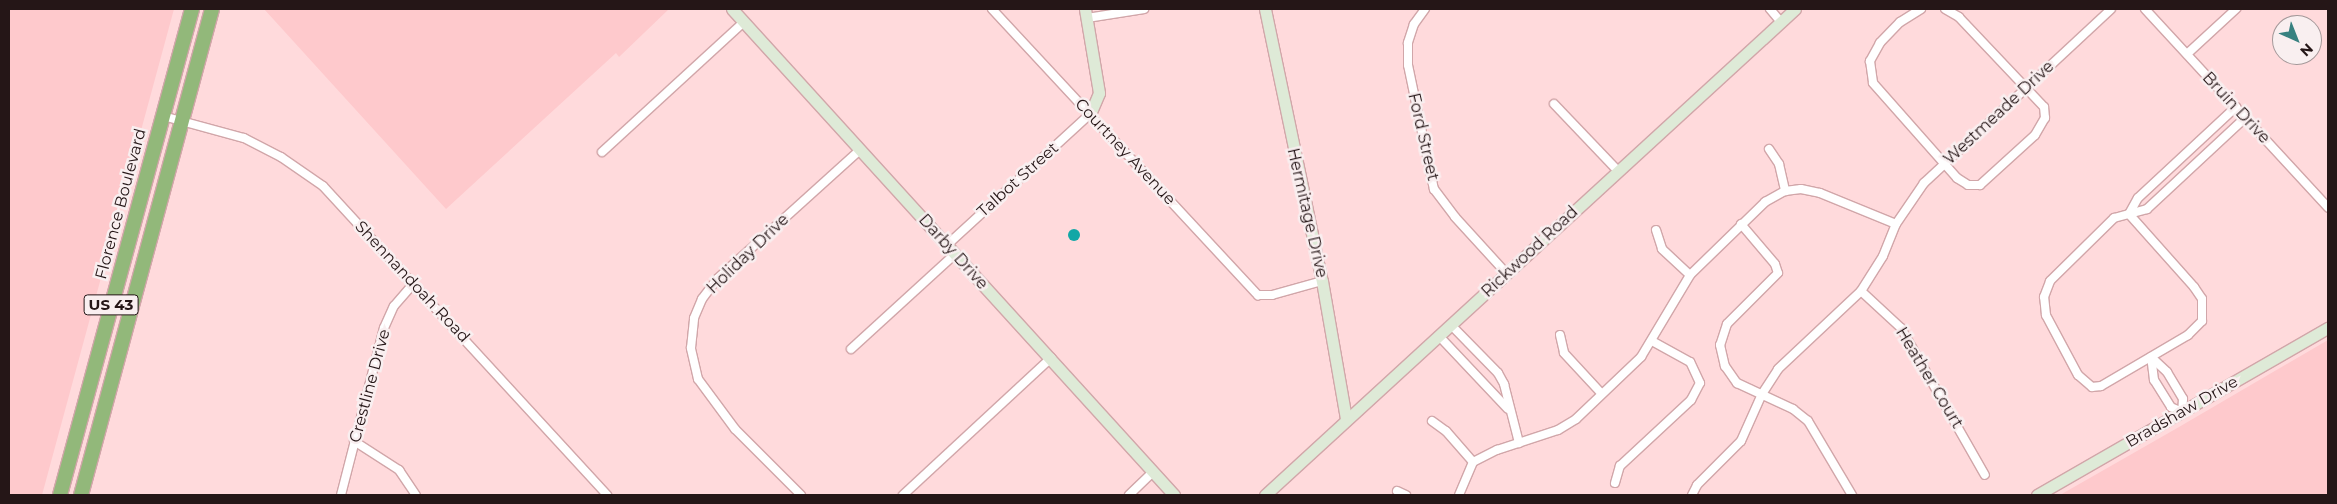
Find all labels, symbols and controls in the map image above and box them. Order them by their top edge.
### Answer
north arrow [2272,15,2322,65]
text: N [2296,40,2317,60]
street label: Westmeade Drive [1940,57,2058,169]
street label: Bruin Drive [2198,68,2274,148]
street label: Ford Street [1404,91,1442,183]
street label: Courtney Avenue [1071,95,1179,209]
street label: Florence Boulevard [92,126,150,282]
street label: Talbot Street [974,139,1062,221]
street label: Hermitage Drive [1283,146,1331,280]
street label: Rickwood Road [1478,202,1582,302]
street label: Holiday Drive [703,210,793,298]
street label: Darby Drive [914,211,992,293]
street label: Shennandoah Road [351,217,473,347]
road number: US 43 [84,292,138,318]
street label: Heather Court [1891,324,1967,432]
street label: Crestline Drive [346,327,394,445]
street label: Bradshaw Drive [2123,372,2241,452]

